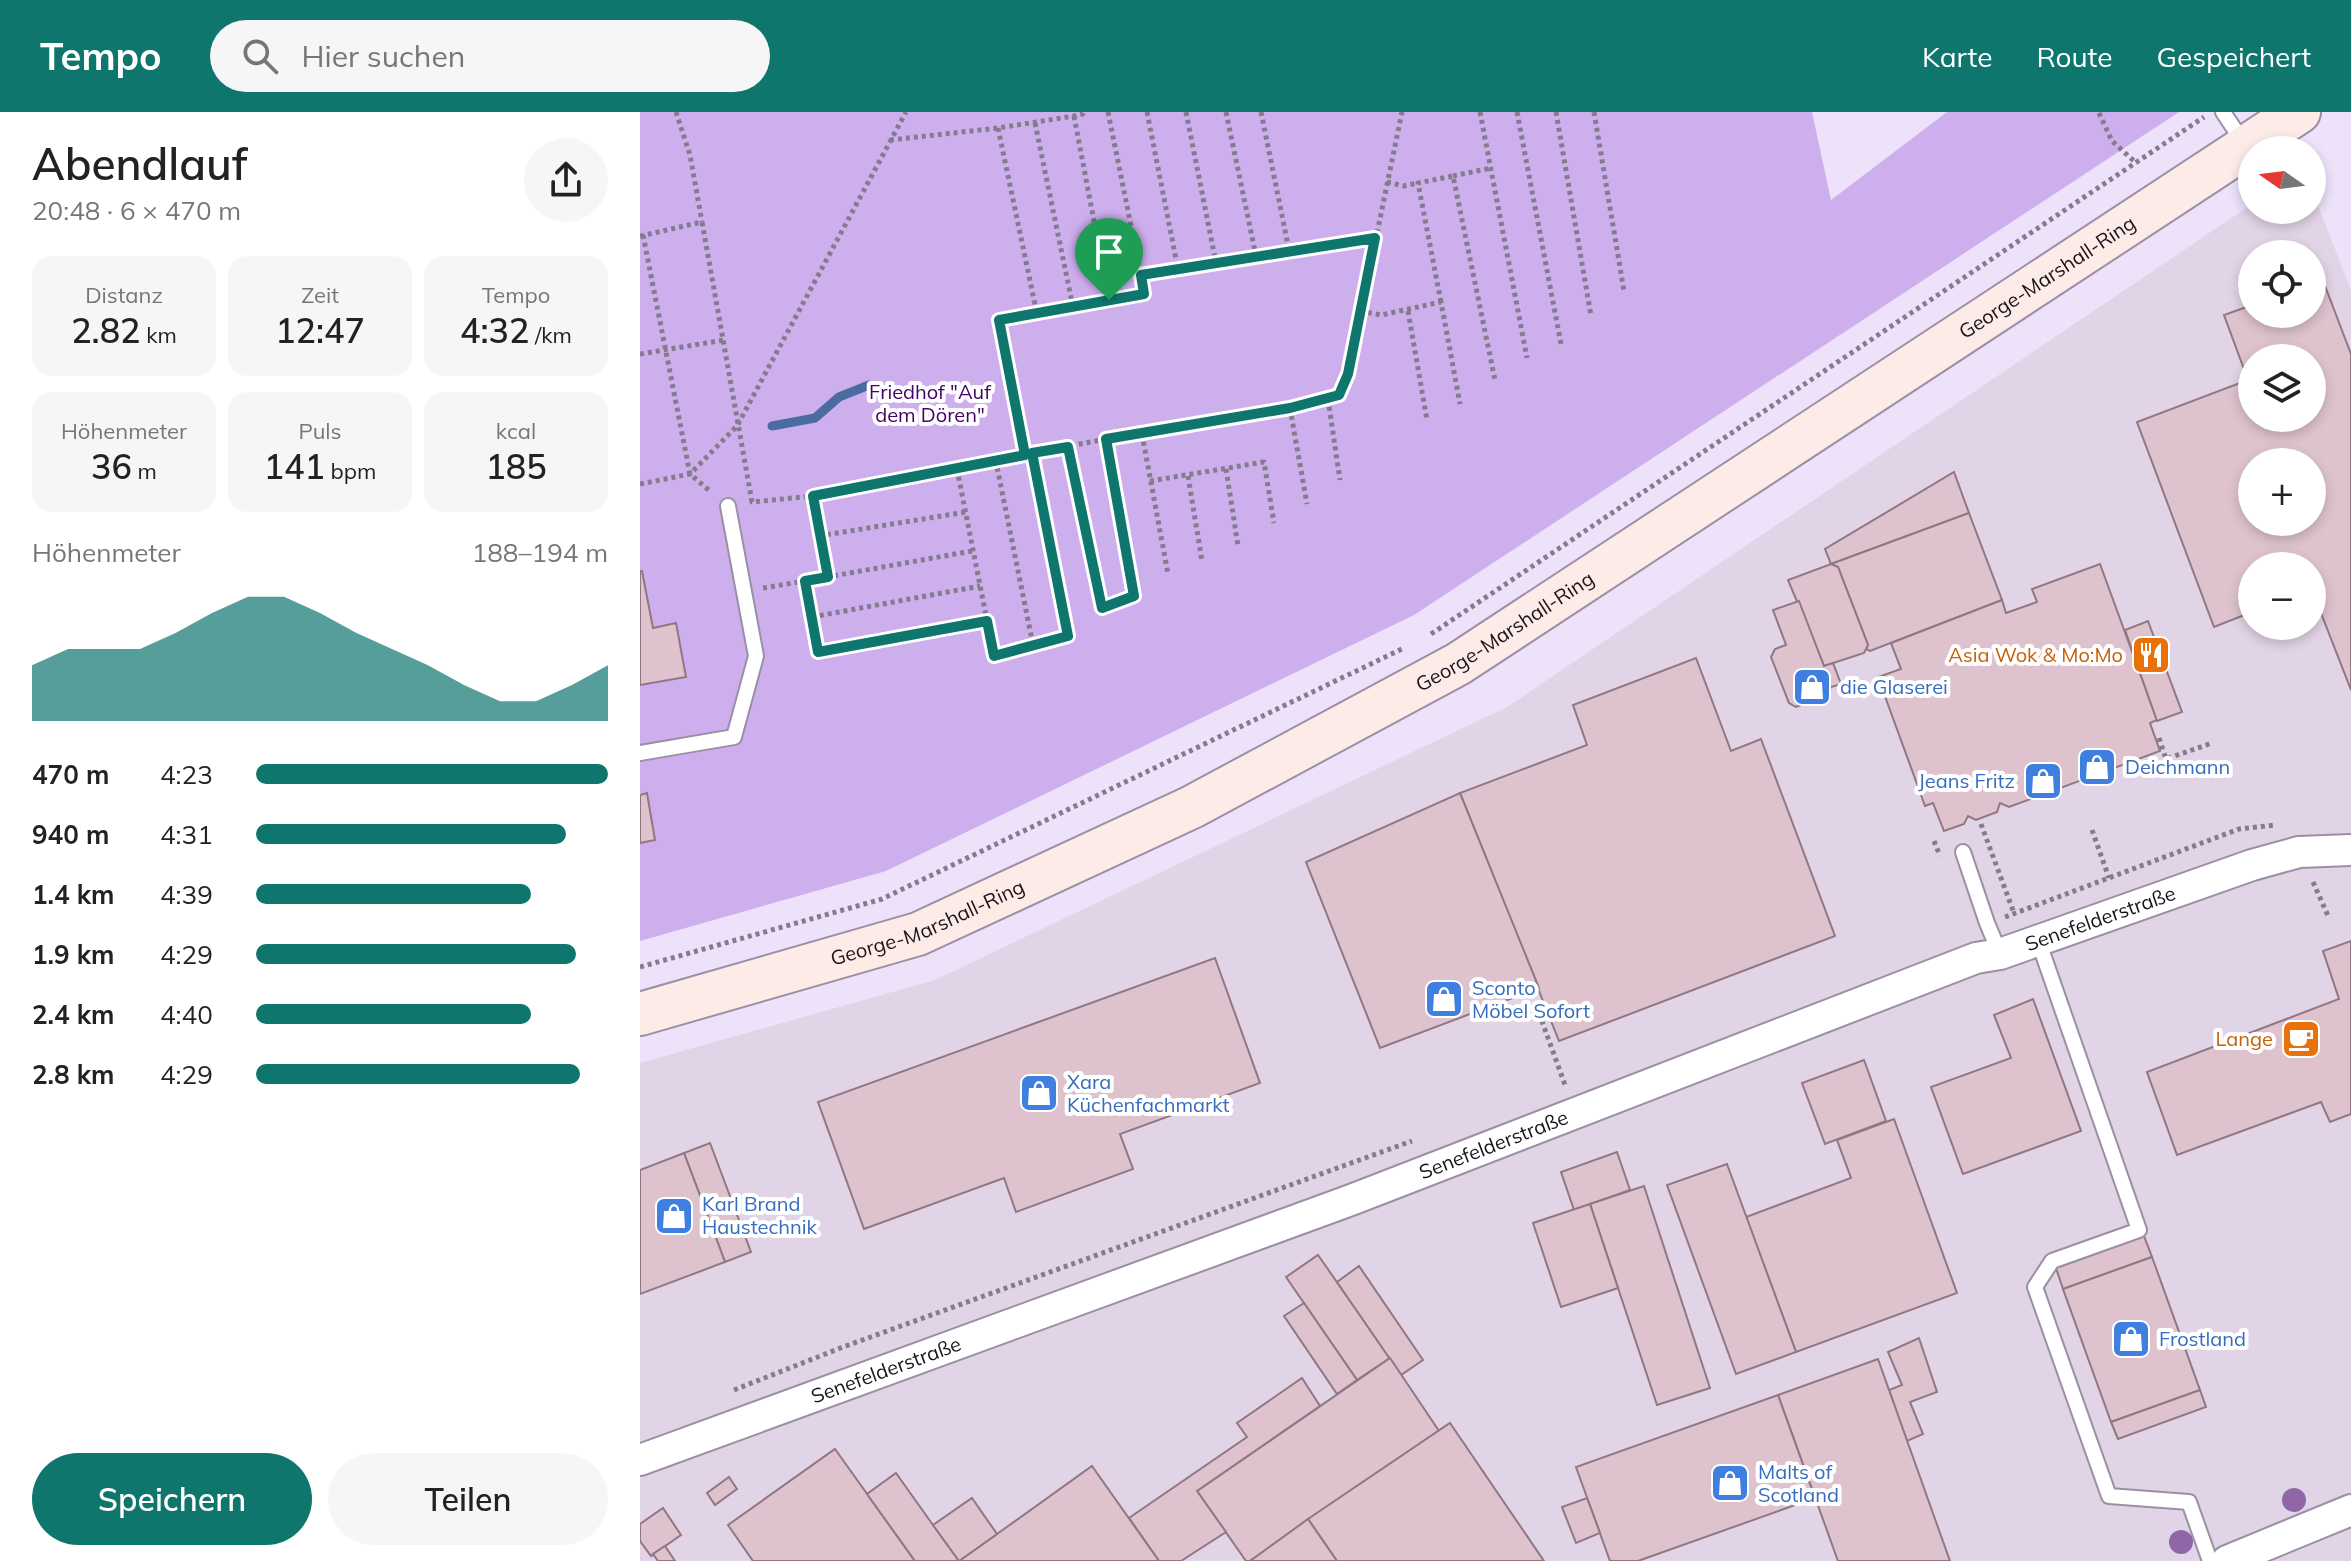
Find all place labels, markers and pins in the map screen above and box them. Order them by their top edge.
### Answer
pin [1075,218,1143,300]
restaurant icon: Asia Wok & Mo:Mo [2130,634,2172,676]
place label: Asia Wok & Mo:Mo [1948,642,2123,667]
shop icon: die Glaserei [1791,666,1833,708]
place label: die Glaserei [1840,674,1948,699]
shop icon: Deichmann [2076,746,2118,788]
place label: Deichmann [2125,754,2230,779]
shop icon: Jeans Fritz [2022,760,2064,802]
place label: Jeans Fritz [1918,768,2015,793]
place label: Sconto Möbel Sofort [1472,975,1590,1023]
shop icon: Sconto Möbel Sofort [1423,978,1465,1020]
cafe icon: Lange [2280,1018,2322,1060]
place label: Lange [2215,1026,2273,1051]
place label: Xara Küchenfachmarkt [1067,1069,1229,1117]
shop icon: Xara Küchenfachmarkt [1018,1072,1060,1114]
place label: Karl Brand Haustechnik [702,1191,818,1239]
shop icon: Karl Brand Haustechnik [653,1195,695,1237]
shop icon: Frostland [2110,1318,2152,1360]
place label: Frostland [2159,1326,2246,1351]
place label: Malts of Scotland [1758,1459,1839,1507]
shop icon: Malts of Scotland [1709,1462,1751,1504]

